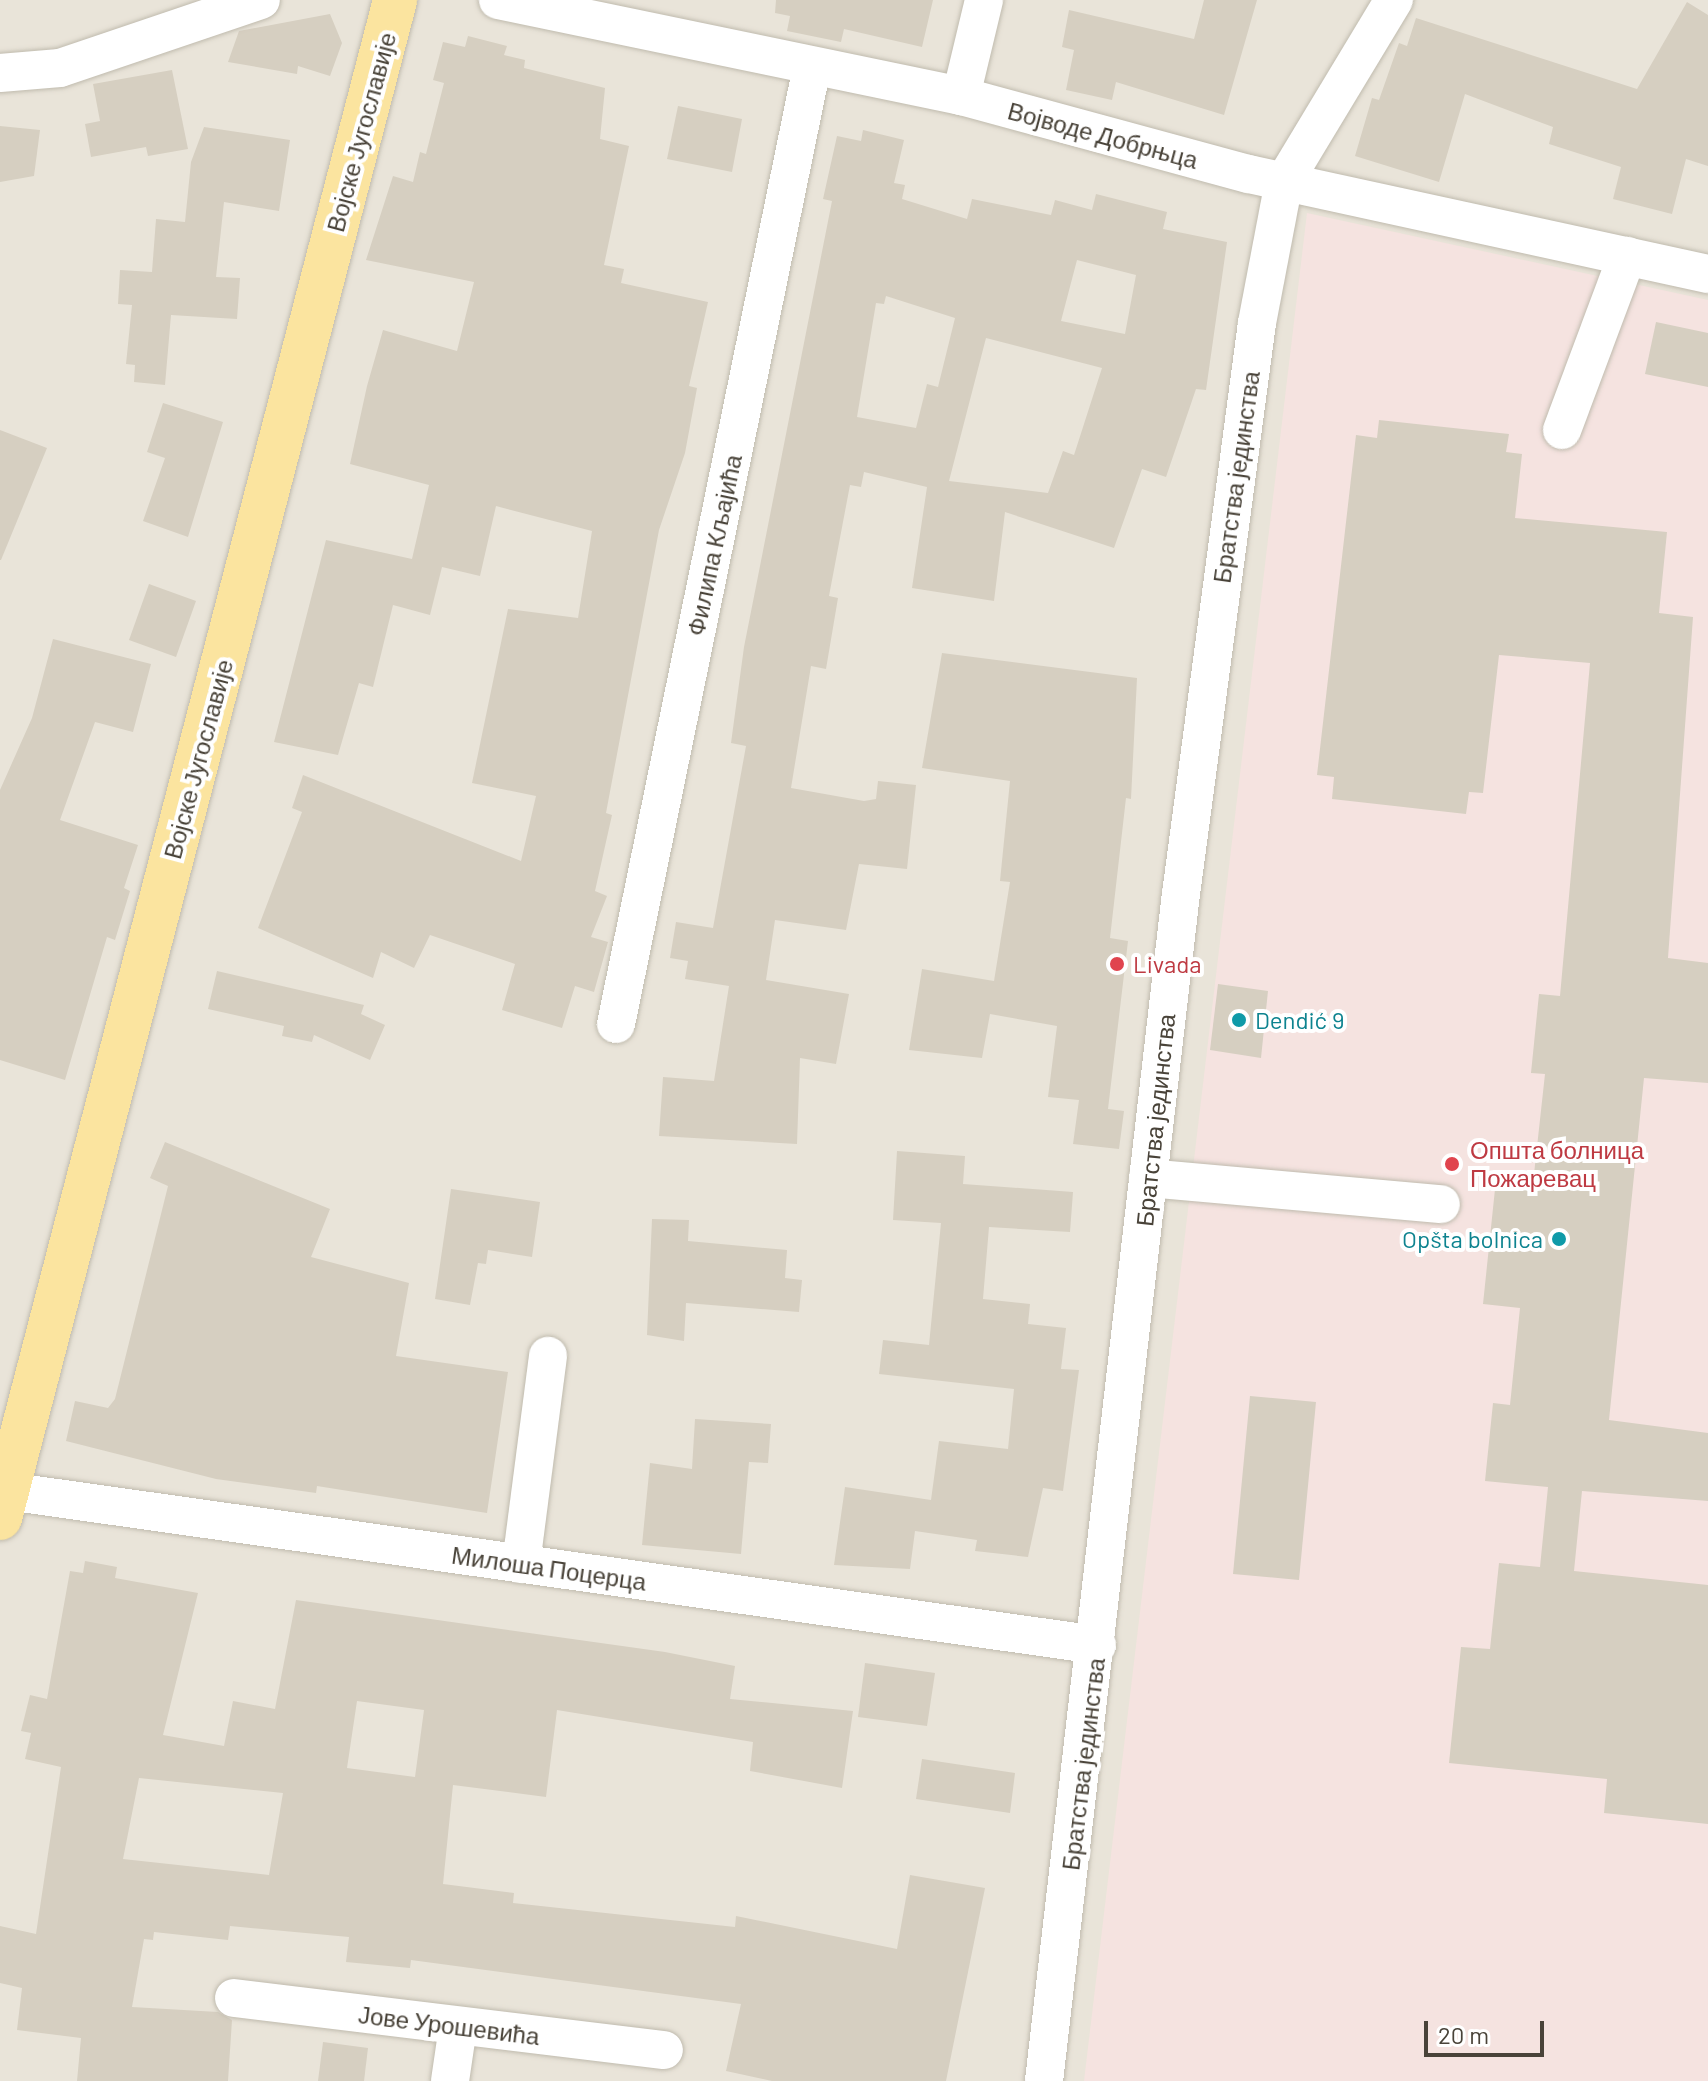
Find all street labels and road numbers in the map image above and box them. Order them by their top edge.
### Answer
street label: Војске Југославије [321,29,401,235]
street label: Војводе Добрњца [1005,96,1201,174]
street label: Братства јединства [1207,369,1265,585]
street label: Филипа Кљајића [681,452,747,638]
street label: Војске Југославије [158,656,238,862]
street label: Братства јединства [1129,1012,1181,1228]
street label: Милоша Поцерца [450,1540,648,1596]
street label: Братства јединства [1056,1656,1110,1872]
street label: Јове Урошевића [357,2000,541,2050]

